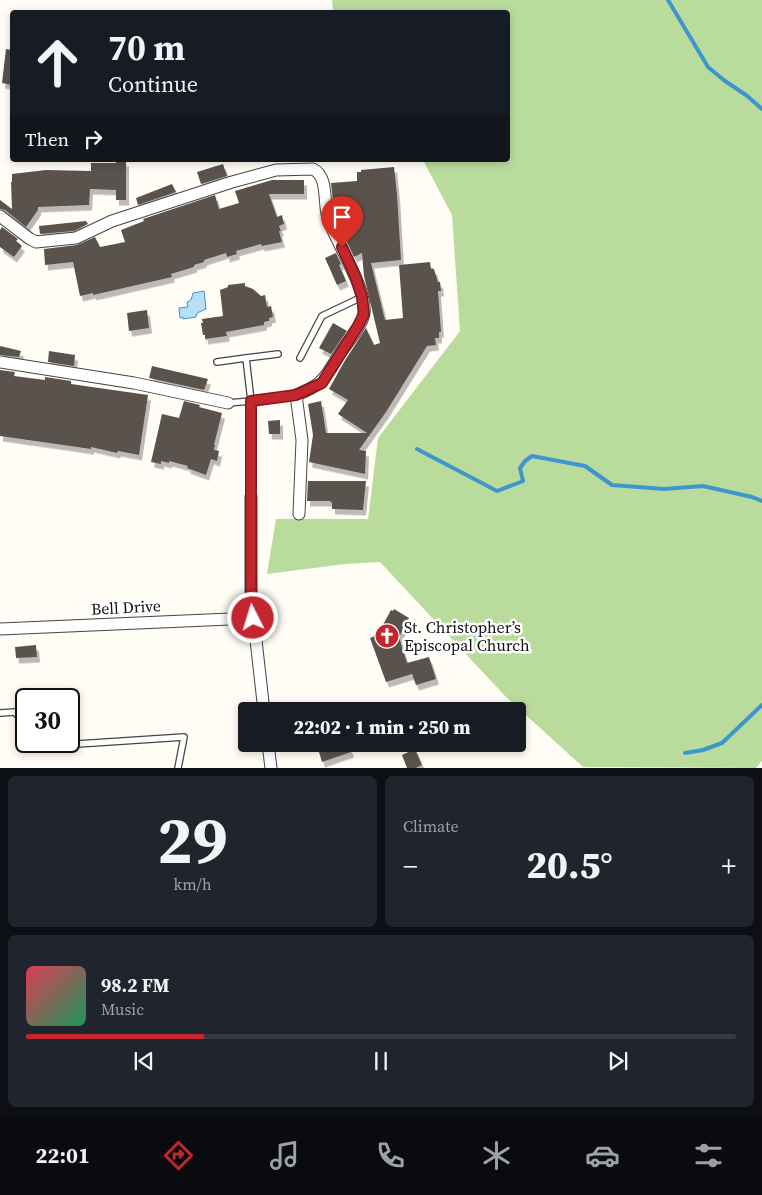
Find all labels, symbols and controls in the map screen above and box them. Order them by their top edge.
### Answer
text: 70 m [108,24,185,72]
icon: ahead [25,30,90,95]
text: Continue [108,69,198,99]
icon: right [79,125,107,153]
text: Then [25,126,69,152]
pin [321,196,363,247]
icon: arrive [328,203,356,231]
position arrow [226,591,278,643]
street label: Bell Drive [91,594,161,620]
place label: St. Christopher’s Episcopal Church [404,616,530,656]
church icon: St. Christopher’s Episcopal Church [374,623,400,649]
speed limit sign: 30 [15,688,80,753]
text: 22:02 · 1 min · 250 m [293,714,471,740]
text: 29 [157,796,228,885]
text: Climate [403,815,459,837]
text: 20.5° [526,839,613,891]
text: − [403,847,418,885]
text: + [721,847,736,885]
text: km/h [173,873,212,895]
text: 98.2 FM [101,972,170,998]
text: Music [101,998,144,1020]
icon: previous [130,1047,158,1075]
icon: pause [367,1047,395,1075]
icon: next [604,1047,632,1075]
icon: directions [161,1138,196,1173]
icon: music [267,1138,302,1173]
icon: phone [373,1138,408,1173]
icon: climate [479,1138,514,1173]
icon: car [585,1138,620,1173]
icon: filters [691,1138,726,1173]
text: 22:01 [36,1140,90,1170]

